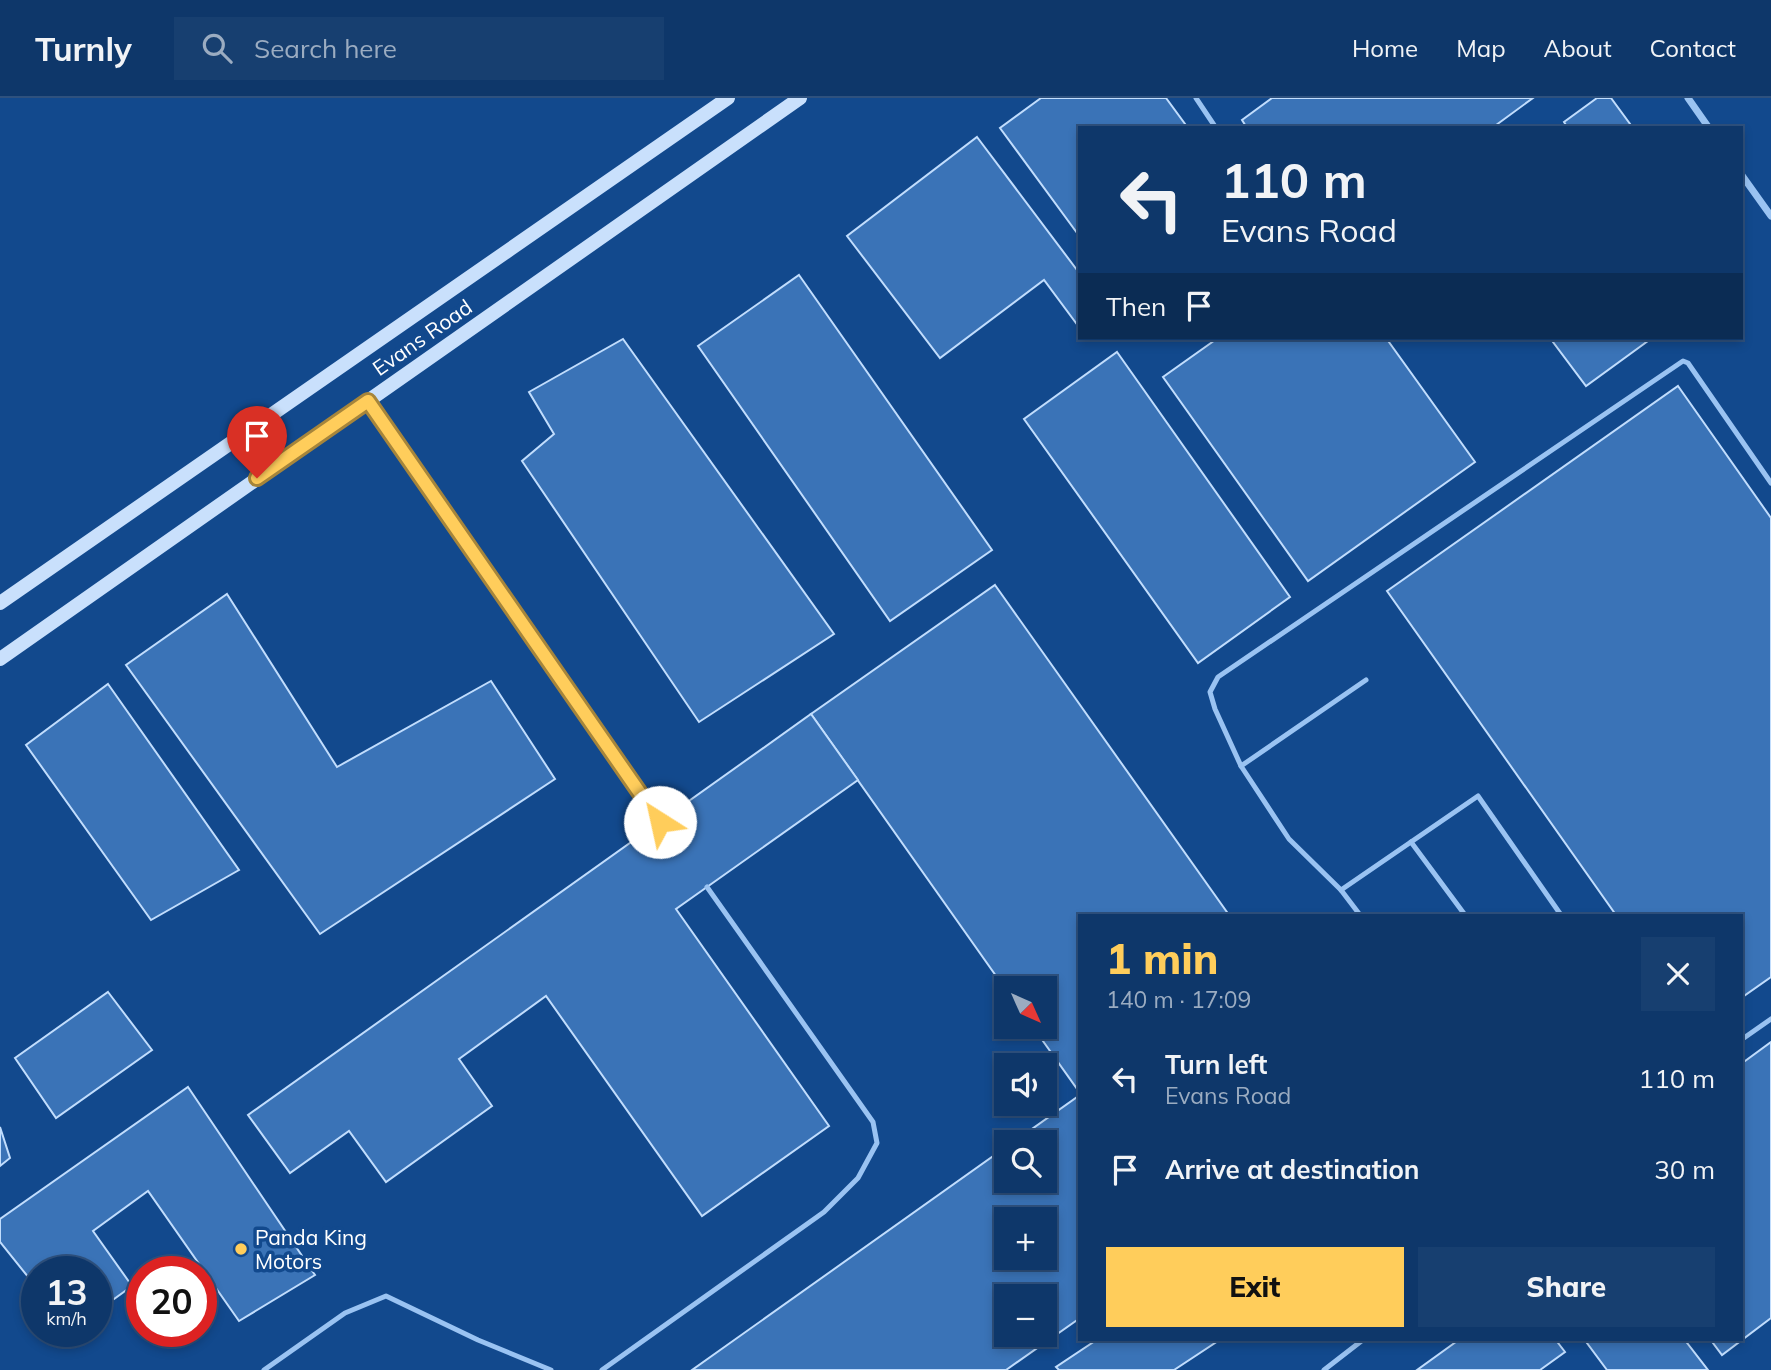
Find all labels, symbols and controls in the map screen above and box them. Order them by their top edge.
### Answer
search box [174,17,664,80]
text: Turnly [35,28,132,69]
icon: search [198,29,236,67]
text: Search here [254,32,397,65]
text: Home [1352,33,1418,63]
text: Map [1456,33,1506,63]
text: About [1544,33,1612,63]
text: Contact [1650,33,1736,63]
text: 110 m [1221,149,1367,210]
icon: left [1106,154,1197,245]
text: Evans Road [1221,210,1397,250]
icon: arrive [1180,287,1218,325]
text: Then [1106,290,1166,323]
street label: Evans Road [367,293,477,381]
pin [227,406,287,478]
icon: arrive [238,417,276,455]
position arrow [623,785,697,859]
text: 1 min [1106,932,1219,985]
button: close [1641,937,1715,1011]
north arrow [994,976,1057,1040]
map controls [994,976,1057,1347]
text: 140 m · 17:09 [1106,985,1251,1014]
text: Turn left [1165,1048,1267,1081]
button: sound [994,1053,1057,1116]
icon: left [1106,1060,1144,1098]
text: 110 m [1639,1062,1715,1095]
text: Evans Road [1165,1081,1291,1110]
button: search [994,1130,1057,1193]
icon: arrive [1106,1151,1144,1189]
text: Arrive at destination [1165,1153,1420,1186]
text: 30 m [1654,1153,1715,1186]
button: + [994,1207,1057,1270]
place label: Panda King Motors [255,1224,367,1274]
marker: Panda King Motors [233,1241,249,1257]
button: Exit [1106,1247,1404,1327]
button: Share [1418,1247,1715,1327]
speed limit sign: 20 [126,1256,217,1347]
text: 13 [45,1270,88,1314]
button: − [994,1284,1057,1347]
text: km/h [46,1307,87,1330]

